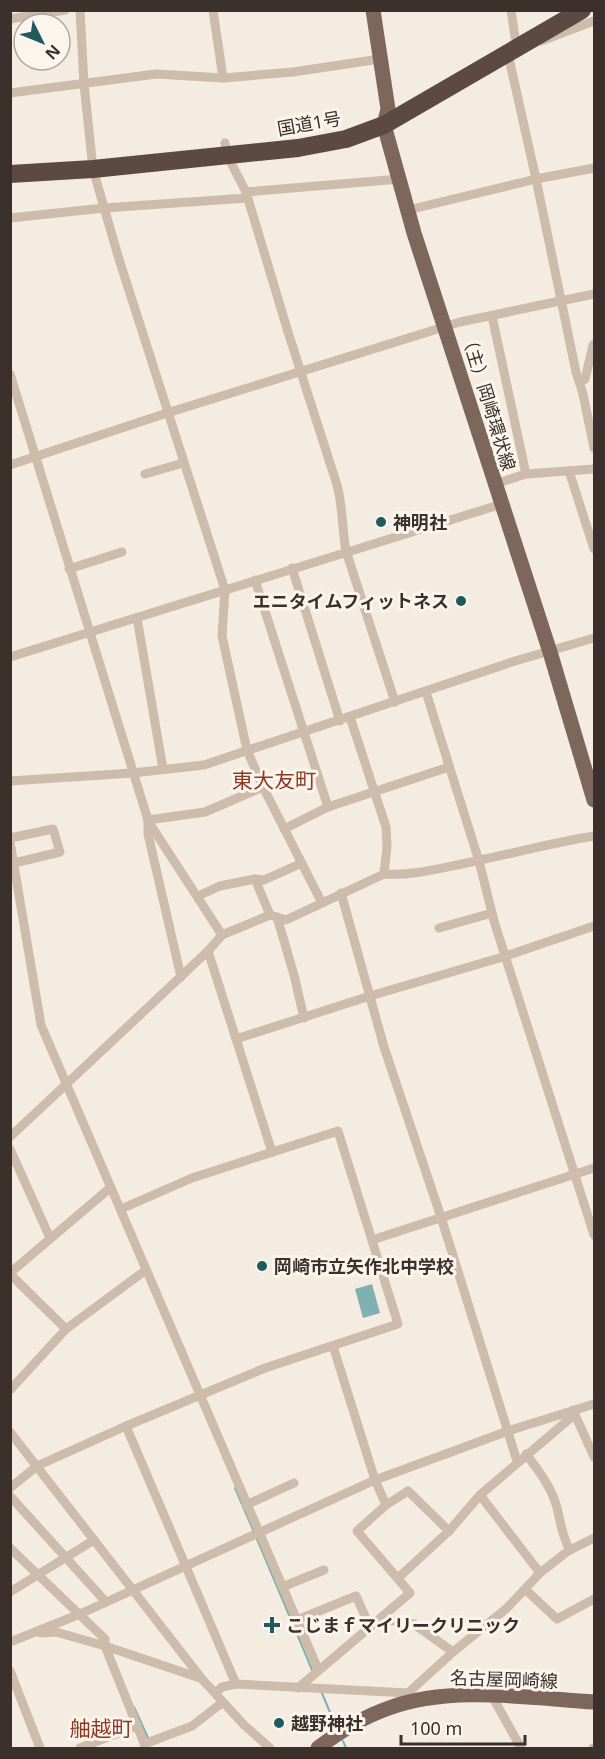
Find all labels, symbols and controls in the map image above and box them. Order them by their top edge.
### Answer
north arrow [12,12,72,72]
text: N [40,40,65,64]
street label: 国道1号 [275,106,343,140]
street label: （主）岡崎環状線 [456,329,522,473]
place label: 神明社 [393,510,447,534]
marker: 神明社 [374,515,388,529]
place label: エニタイムフィットネス [253,589,449,613]
marker: エニタイムフィットネス [454,594,468,608]
district label: 東大友町 [232,766,316,794]
place label: 岡崎市立矢作北中学校 [274,1254,454,1278]
marker: 岡崎市立矢作北中学校 [255,1259,269,1273]
place label: こじまｆマイリークリニック [286,1613,520,1637]
marker: こじまｆマイリークリニック [263,1616,281,1634]
street label: 名古屋岡崎線 [450,1665,558,1693]
scale bar [401,1708,526,1746]
place label: 越野神社 [291,1711,363,1735]
district label: 舳越町 [70,1714,133,1742]
marker: 越野神社 [272,1716,286,1730]
text: 100 m [410,1716,462,1740]

